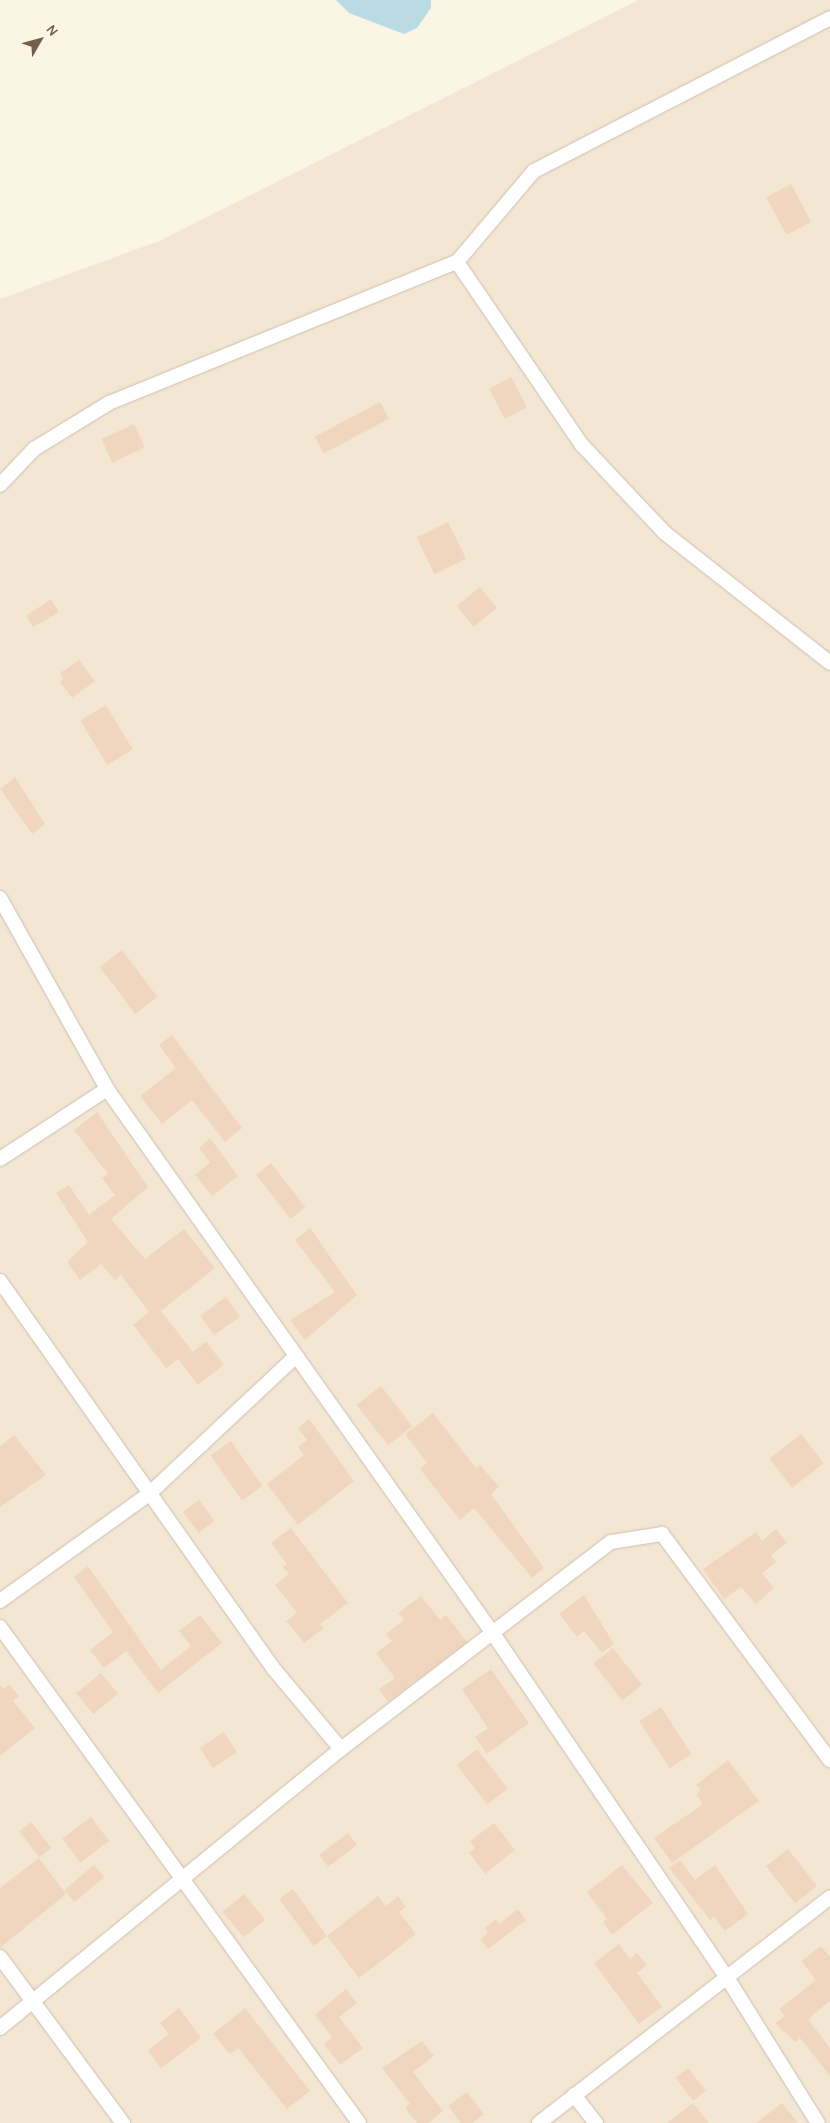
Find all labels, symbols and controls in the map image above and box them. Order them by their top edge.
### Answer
north arrow [15,15,65,65]
text: N [42,21,62,40]

